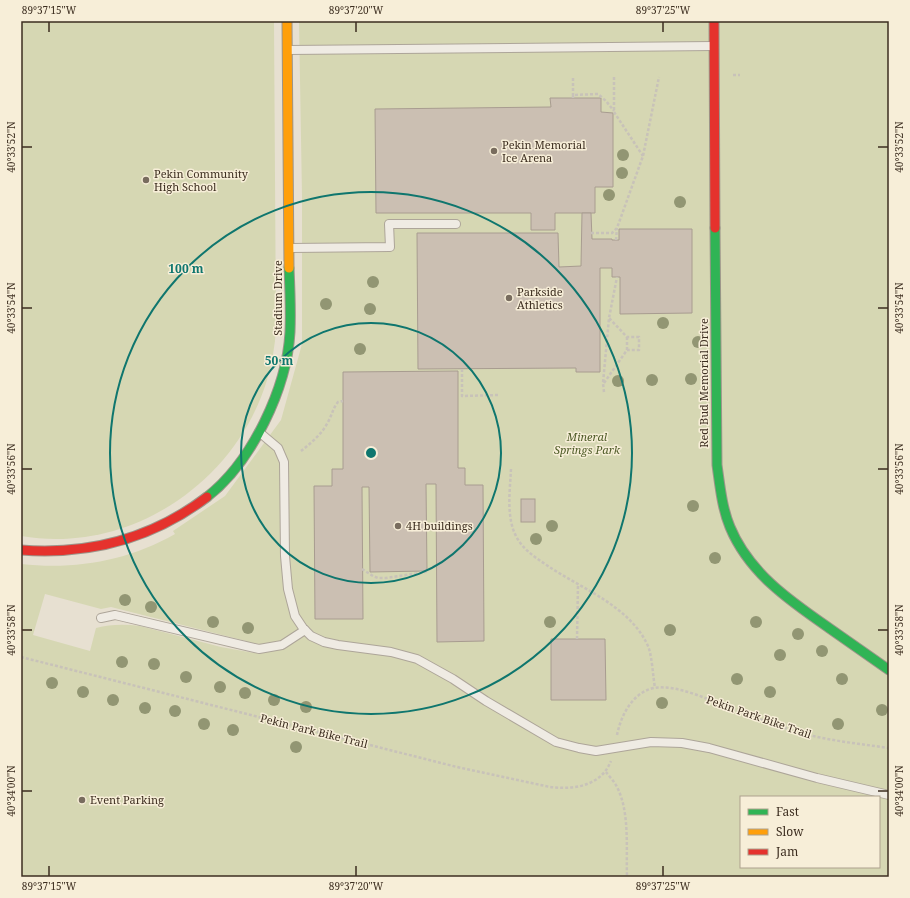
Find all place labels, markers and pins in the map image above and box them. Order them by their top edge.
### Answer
place label: Pekin Memorial Ice Arena [502,137,586,165]
marker: Pekin Memorial Ice Arena [489,146,499,156]
place label: Pekin Community High School [154,166,249,194]
marker: Pekin Community High School [141,175,151,185]
place label: Parkside Athletics [517,284,563,312]
marker: Parkside Athletics [504,293,514,303]
centre of rings [364,446,378,460]
place label: 4H buildings [406,518,473,533]
marker: 4H buildings [393,521,403,531]
place label: Event Parking [90,792,164,807]
marker: Event Parking [77,795,87,805]

